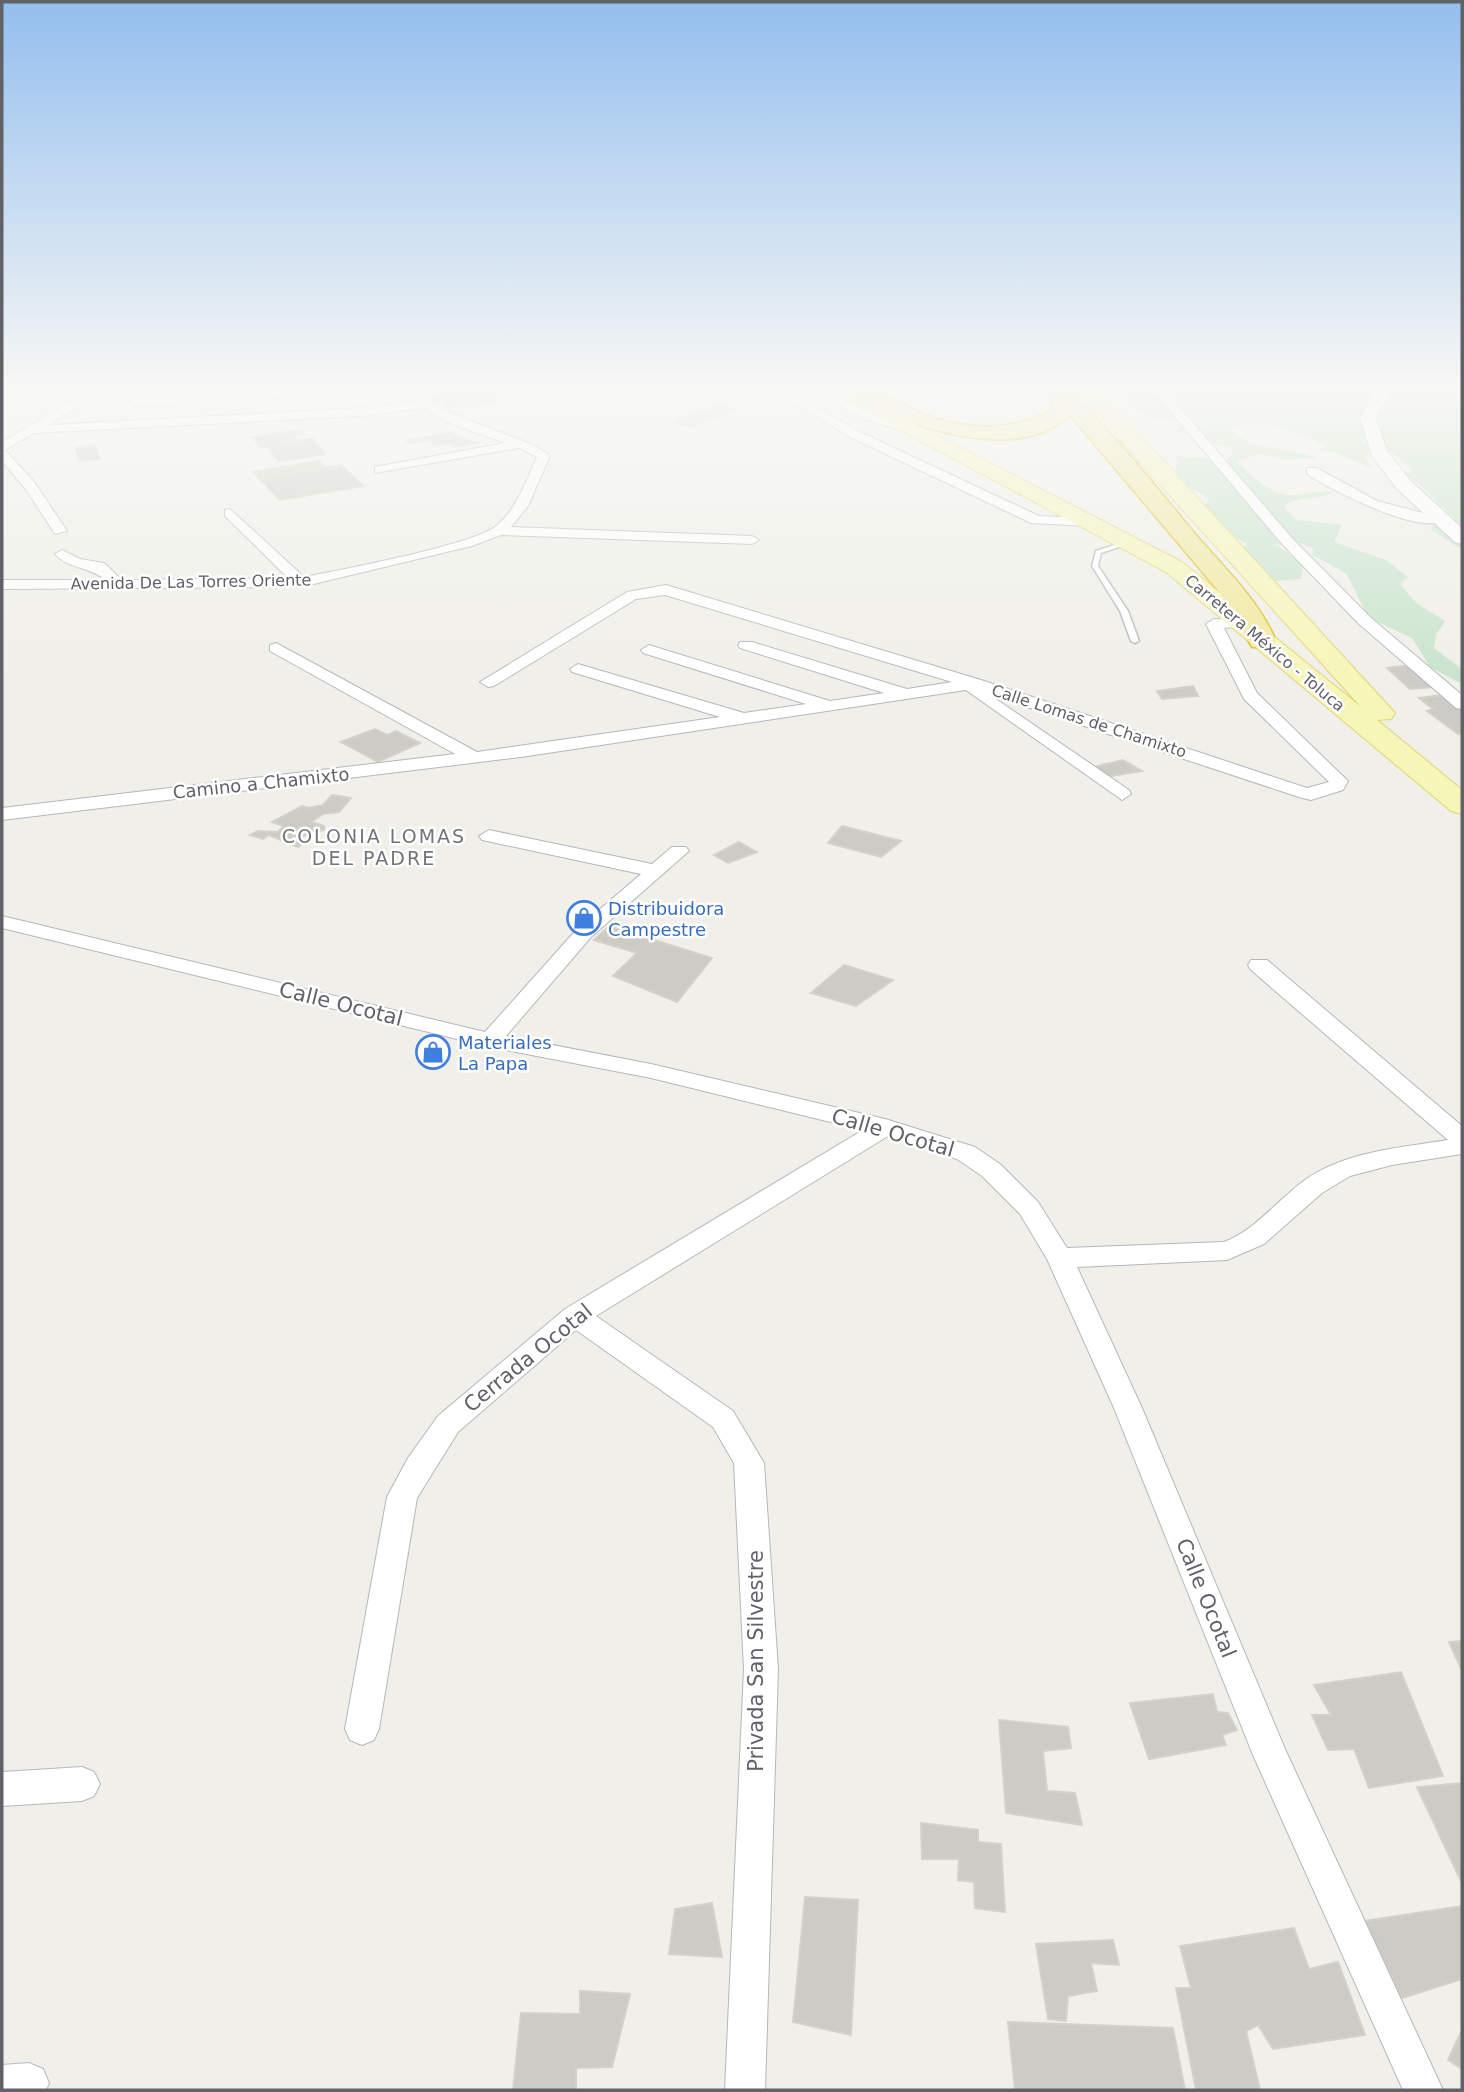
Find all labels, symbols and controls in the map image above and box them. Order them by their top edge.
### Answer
street label: Avenida De Las Torres Oriente [71,570,311,594]
street label: Carretera México - Toluca [1181,571,1349,715]
street label: Calle Lomas de Chamixto [989,680,1189,762]
street label: Camino a Chamixto [172,763,350,803]
district label: COLONIA LOMAS DEL PADRE [282,825,466,869]
place label: Distribuidora Campestre [608,898,724,940]
shop icon: Distribuidora Campestre [565,899,603,937]
street label: Calle Ocotal [277,977,405,1031]
place label: Materiales La Papa [458,1032,552,1074]
shop icon: Materiales La Papa [414,1033,452,1071]
street label: Calle Ocotal [829,1104,957,1162]
street label: Cerrada Ocotal [459,1299,597,1417]
street label: Calle Ocotal [1171,1535,1241,1661]
street label: Privada San Silvestre [744,1550,768,1772]

